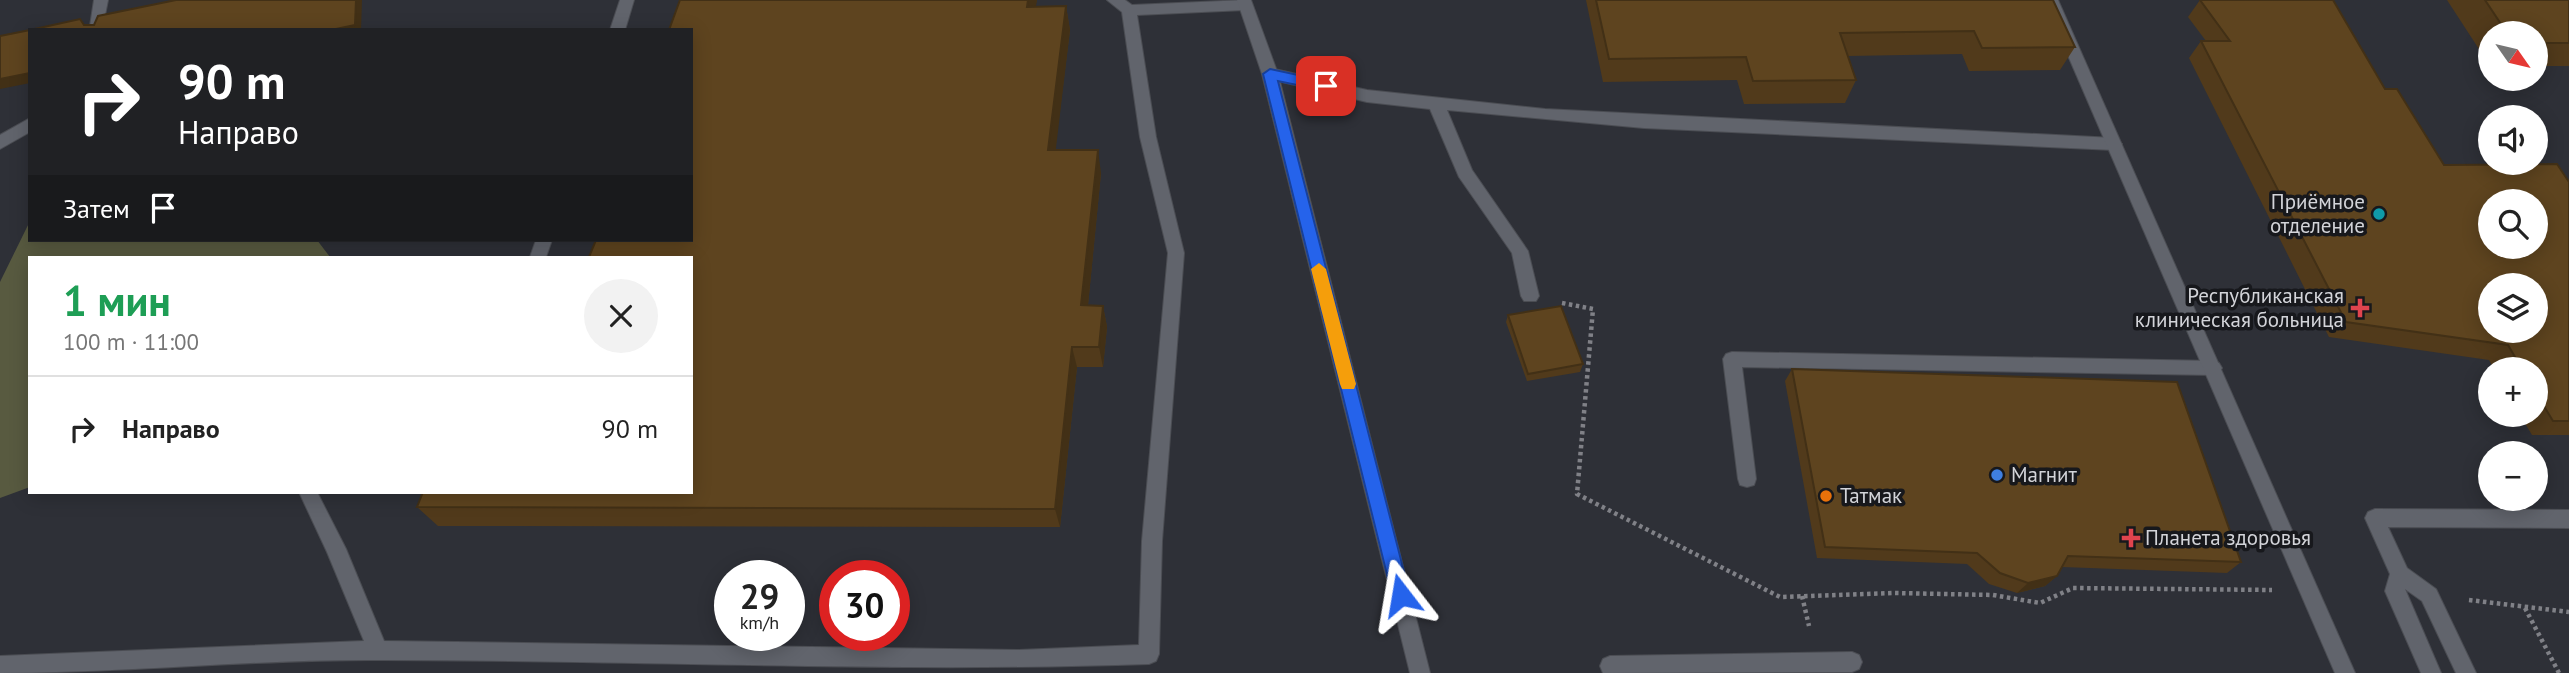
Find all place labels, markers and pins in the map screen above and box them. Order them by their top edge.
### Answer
pin [1296,56,1356,116]
place label: Приёмное отделение [2270,188,2365,239]
marker: Приёмное отделение [2371,206,2387,222]
place label: Республиканская клиническая больница [2135,282,2344,333]
marker: Республиканская клиническая больница [2350,298,2370,318]
place label: Магнит [2011,461,2078,488]
marker: Магнит [1989,467,2005,483]
place label: Татмак [1840,482,1902,509]
marker: Татмак [1818,488,1834,504]
place label: Планета здоровья [2145,524,2311,551]
marker: Планета здоровья [2123,530,2139,546]

